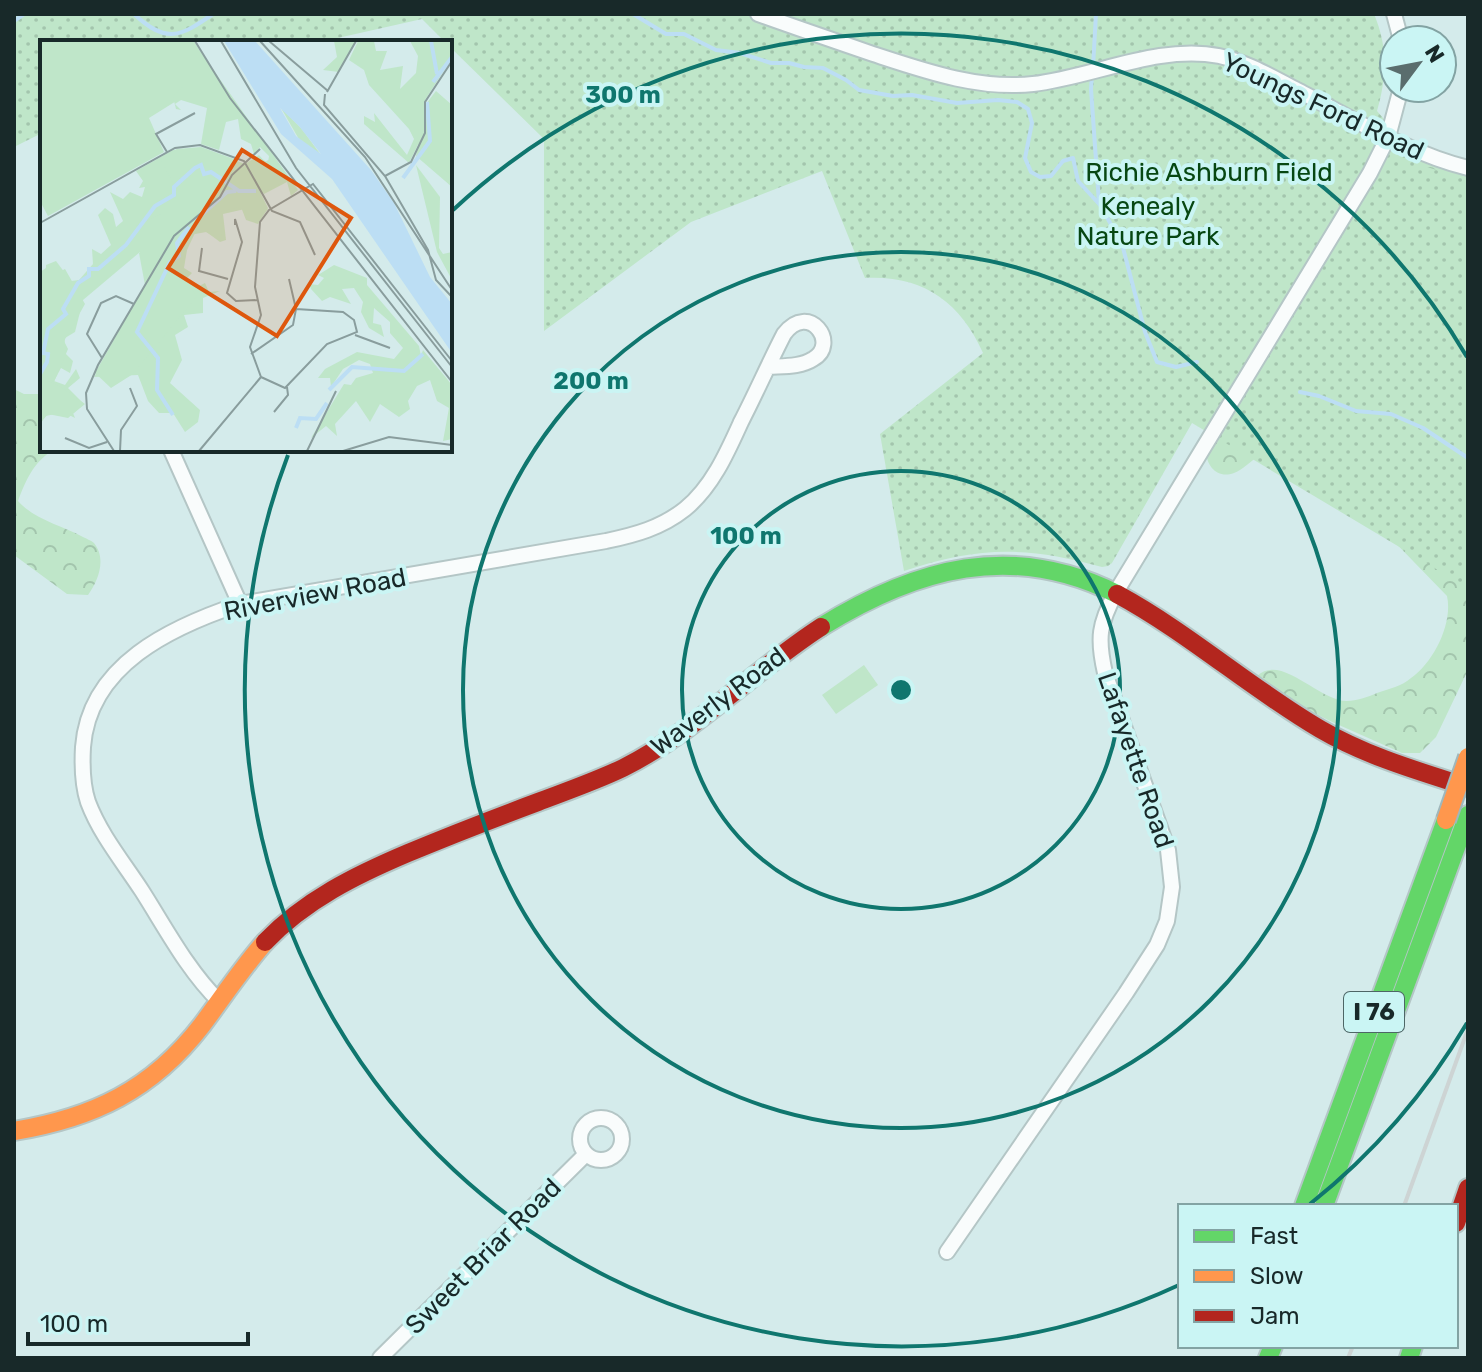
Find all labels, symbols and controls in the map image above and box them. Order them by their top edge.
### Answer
north arrow [1378,24,1458,104]
inset map [40,40,452,452]
text: N [1419,40,1450,68]
street label: Youngs Ford Road [1217,46,1429,167]
text: 300 m [585,81,661,109]
park label: Richie Ashburn Field [1085,157,1333,188]
park label: Kenealy Nature Park [1077,191,1220,252]
text: 200 m [553,367,629,395]
text: 100 m [710,522,782,550]
street label: Riverview Road [221,562,409,627]
street label: Waverly Road [645,641,792,762]
street label: Lafayette Road [1091,668,1180,852]
centre of rings [887,676,915,704]
road number: I 76 [1344,992,1404,1032]
street label: Sweet Briar Road [399,1172,568,1341]
legend [1178,1204,1458,1348]
text: Fast [1250,1222,1298,1250]
text: Slow [1250,1262,1303,1290]
scale bar [28,1296,248,1346]
text: Jam [1250,1302,1300,1330]
text: 100 m [40,1310,108,1338]

